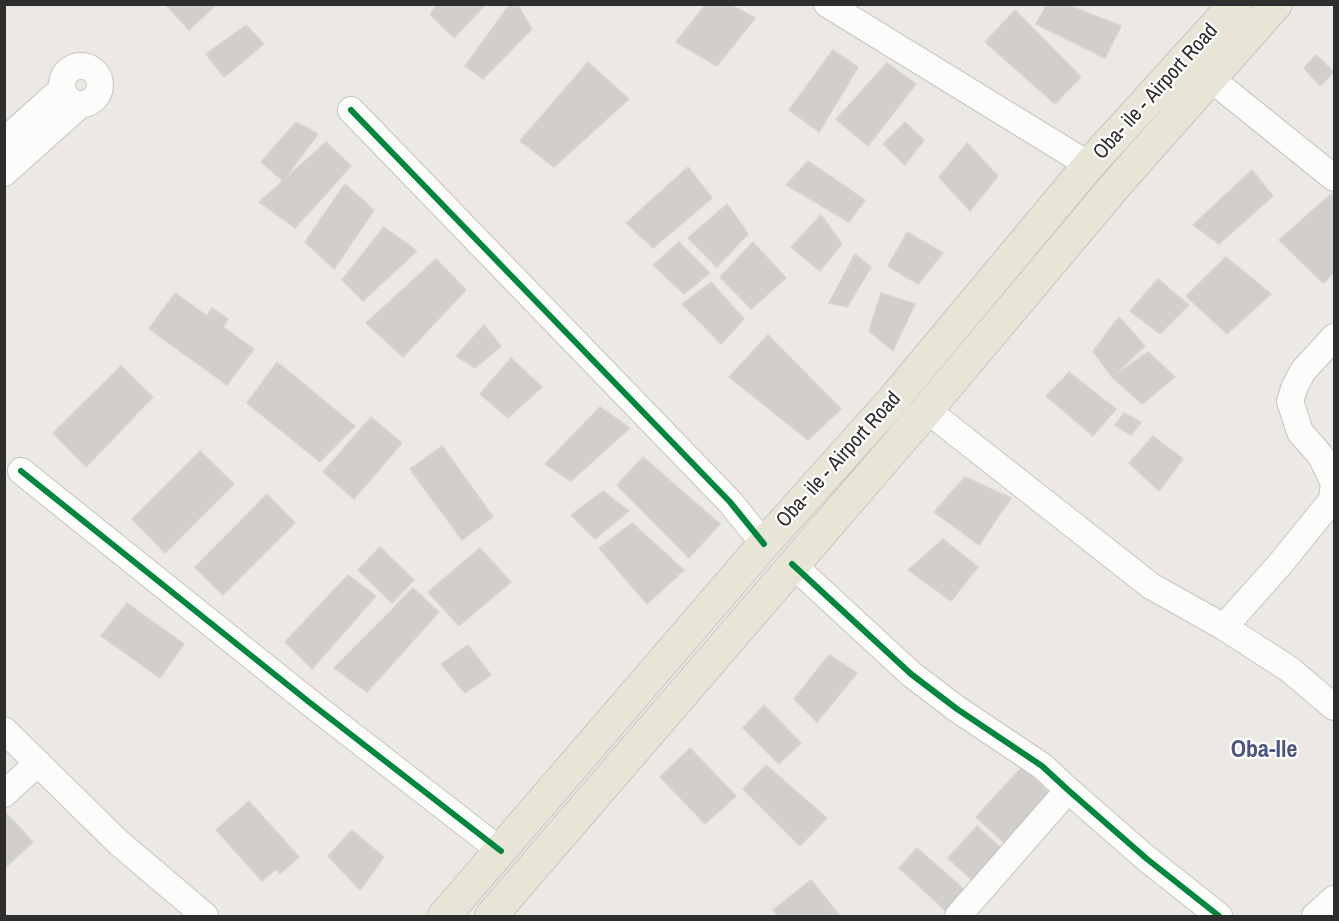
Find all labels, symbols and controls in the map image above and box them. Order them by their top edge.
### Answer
street label: Oba- ile - Airport Road [1088,19,1224,165]
street label: Oba- ile - Airport Road [771,387,907,533]
district label: Oba-Ile [1231,737,1297,765]

